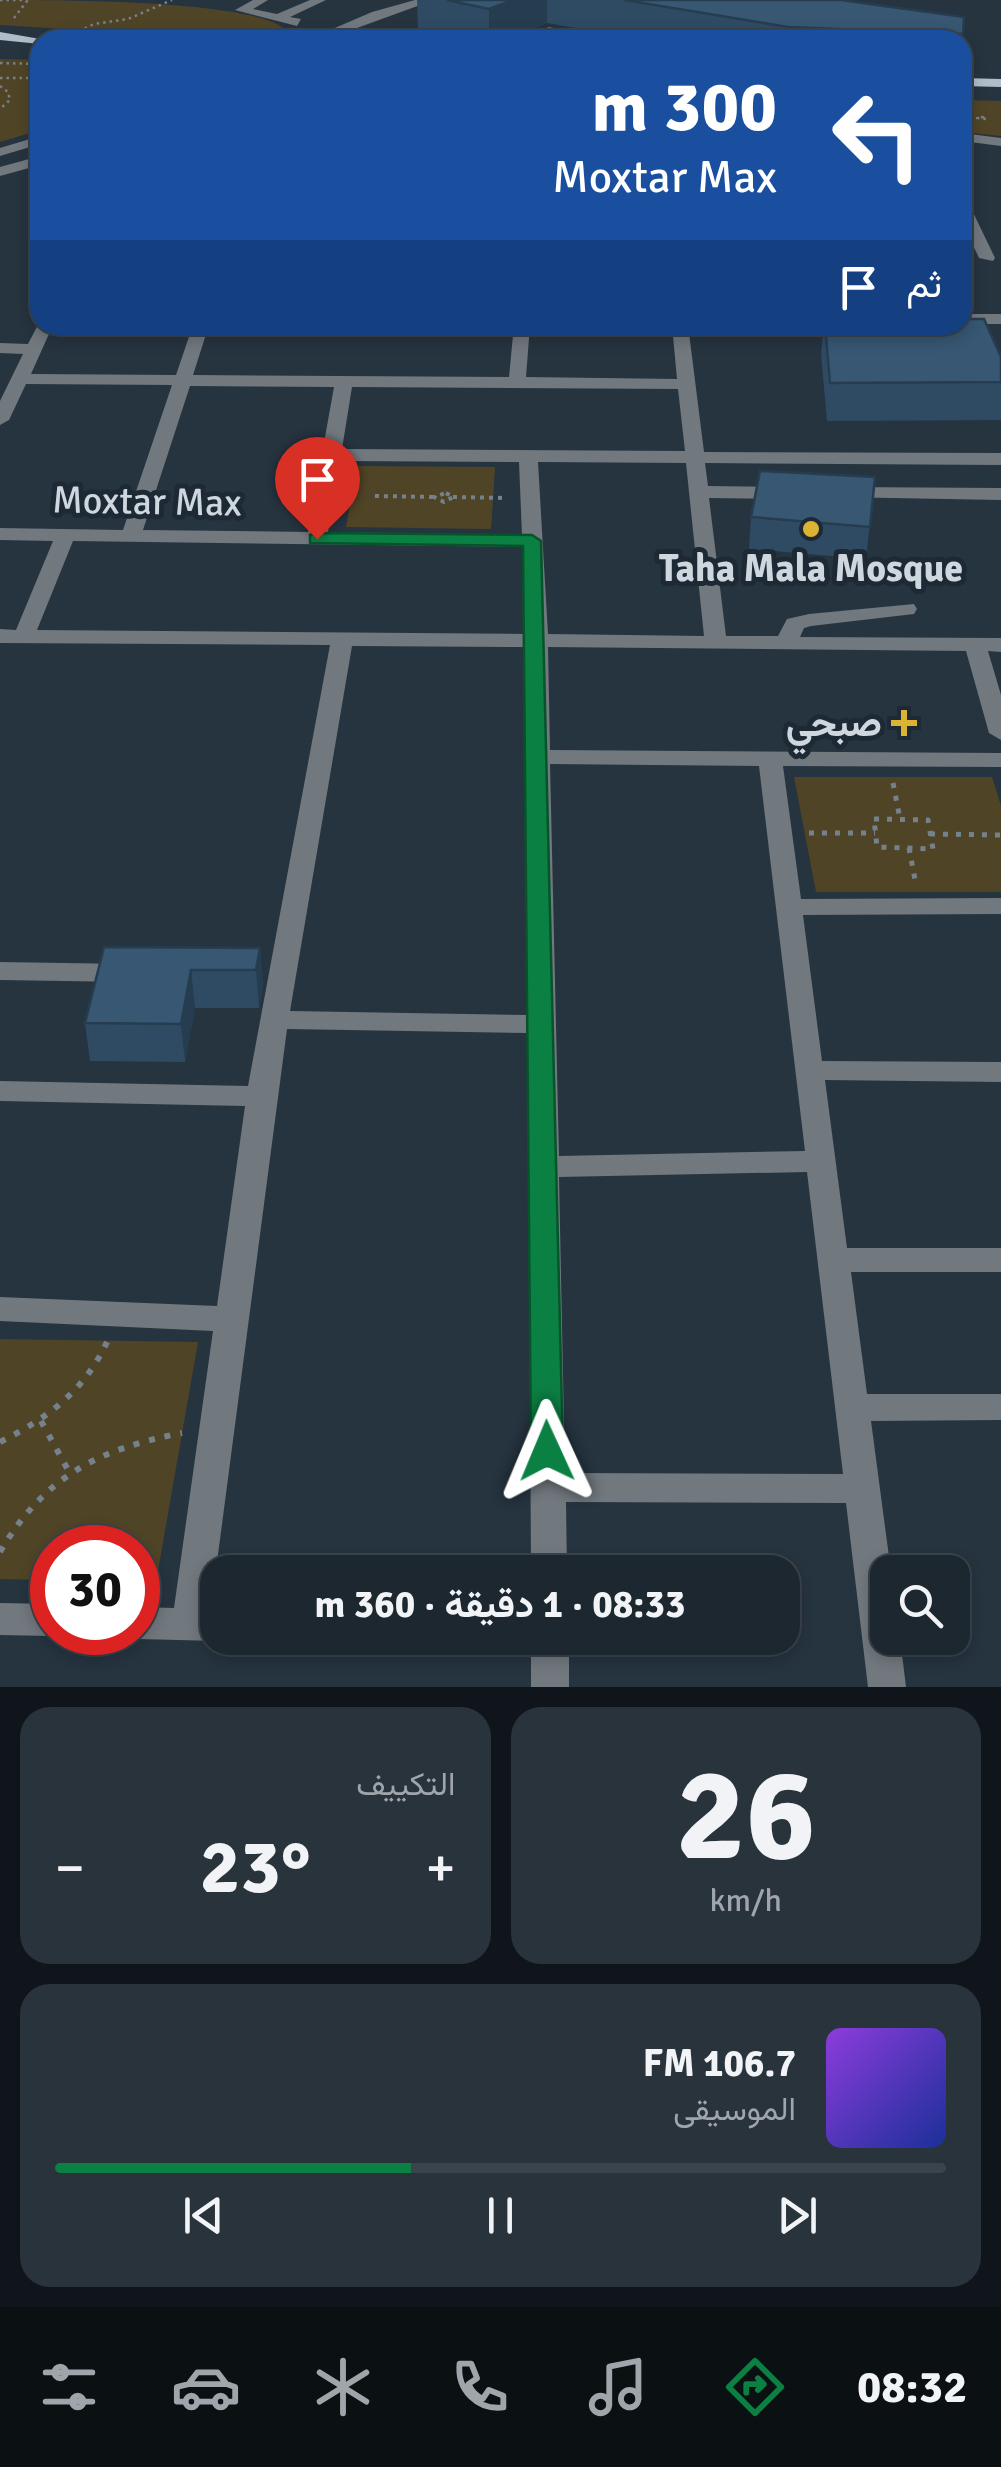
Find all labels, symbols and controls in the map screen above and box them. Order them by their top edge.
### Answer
text: 300 m [592,64,777,150]
icon: left [812,70,942,200]
text: Moxtar Max [552,150,777,205]
icon: arrive [831,260,886,315]
text: ثم [906,261,942,308]
pin [275,437,360,540]
icon: arrive [290,452,345,507]
street label: Moxtar Max [52,476,242,527]
marker: Taha Mala Mosque [800,518,822,540]
place label: Taha Mala Mosque [659,545,963,592]
place label: صبحي [786,700,882,755]
marker: صبحي [891,710,917,736]
position arrow [495,1399,599,1503]
speed limit sign: 30 [30,1525,160,1655]
map controls [870,1555,970,1655]
button: search [870,1555,970,1655]
text: 08:33 · 1 دقيقة · 360 m [315,1581,685,1628]
text: 26 [676,1736,816,1896]
text: التكييف [356,1765,456,1804]
text: 23° [200,1821,311,1914]
text: − [55,1834,85,1902]
text: + [426,1834,456,1902]
text: km/h [710,1881,782,1920]
text: 106.7 FM [643,2040,796,2087]
text: الموسيقى [673,2090,796,2129]
icon: previous [176,2188,231,2243]
icon: pause [473,2188,528,2243]
icon: next [770,2188,825,2243]
icon: filters [34,2352,104,2422]
icon: car [171,2352,241,2422]
icon: climate [308,2352,378,2422]
icon: phone [445,2352,515,2422]
icon: music [583,2352,653,2422]
icon: directions [720,2352,790,2422]
text: 08:32 [857,2360,967,2415]

